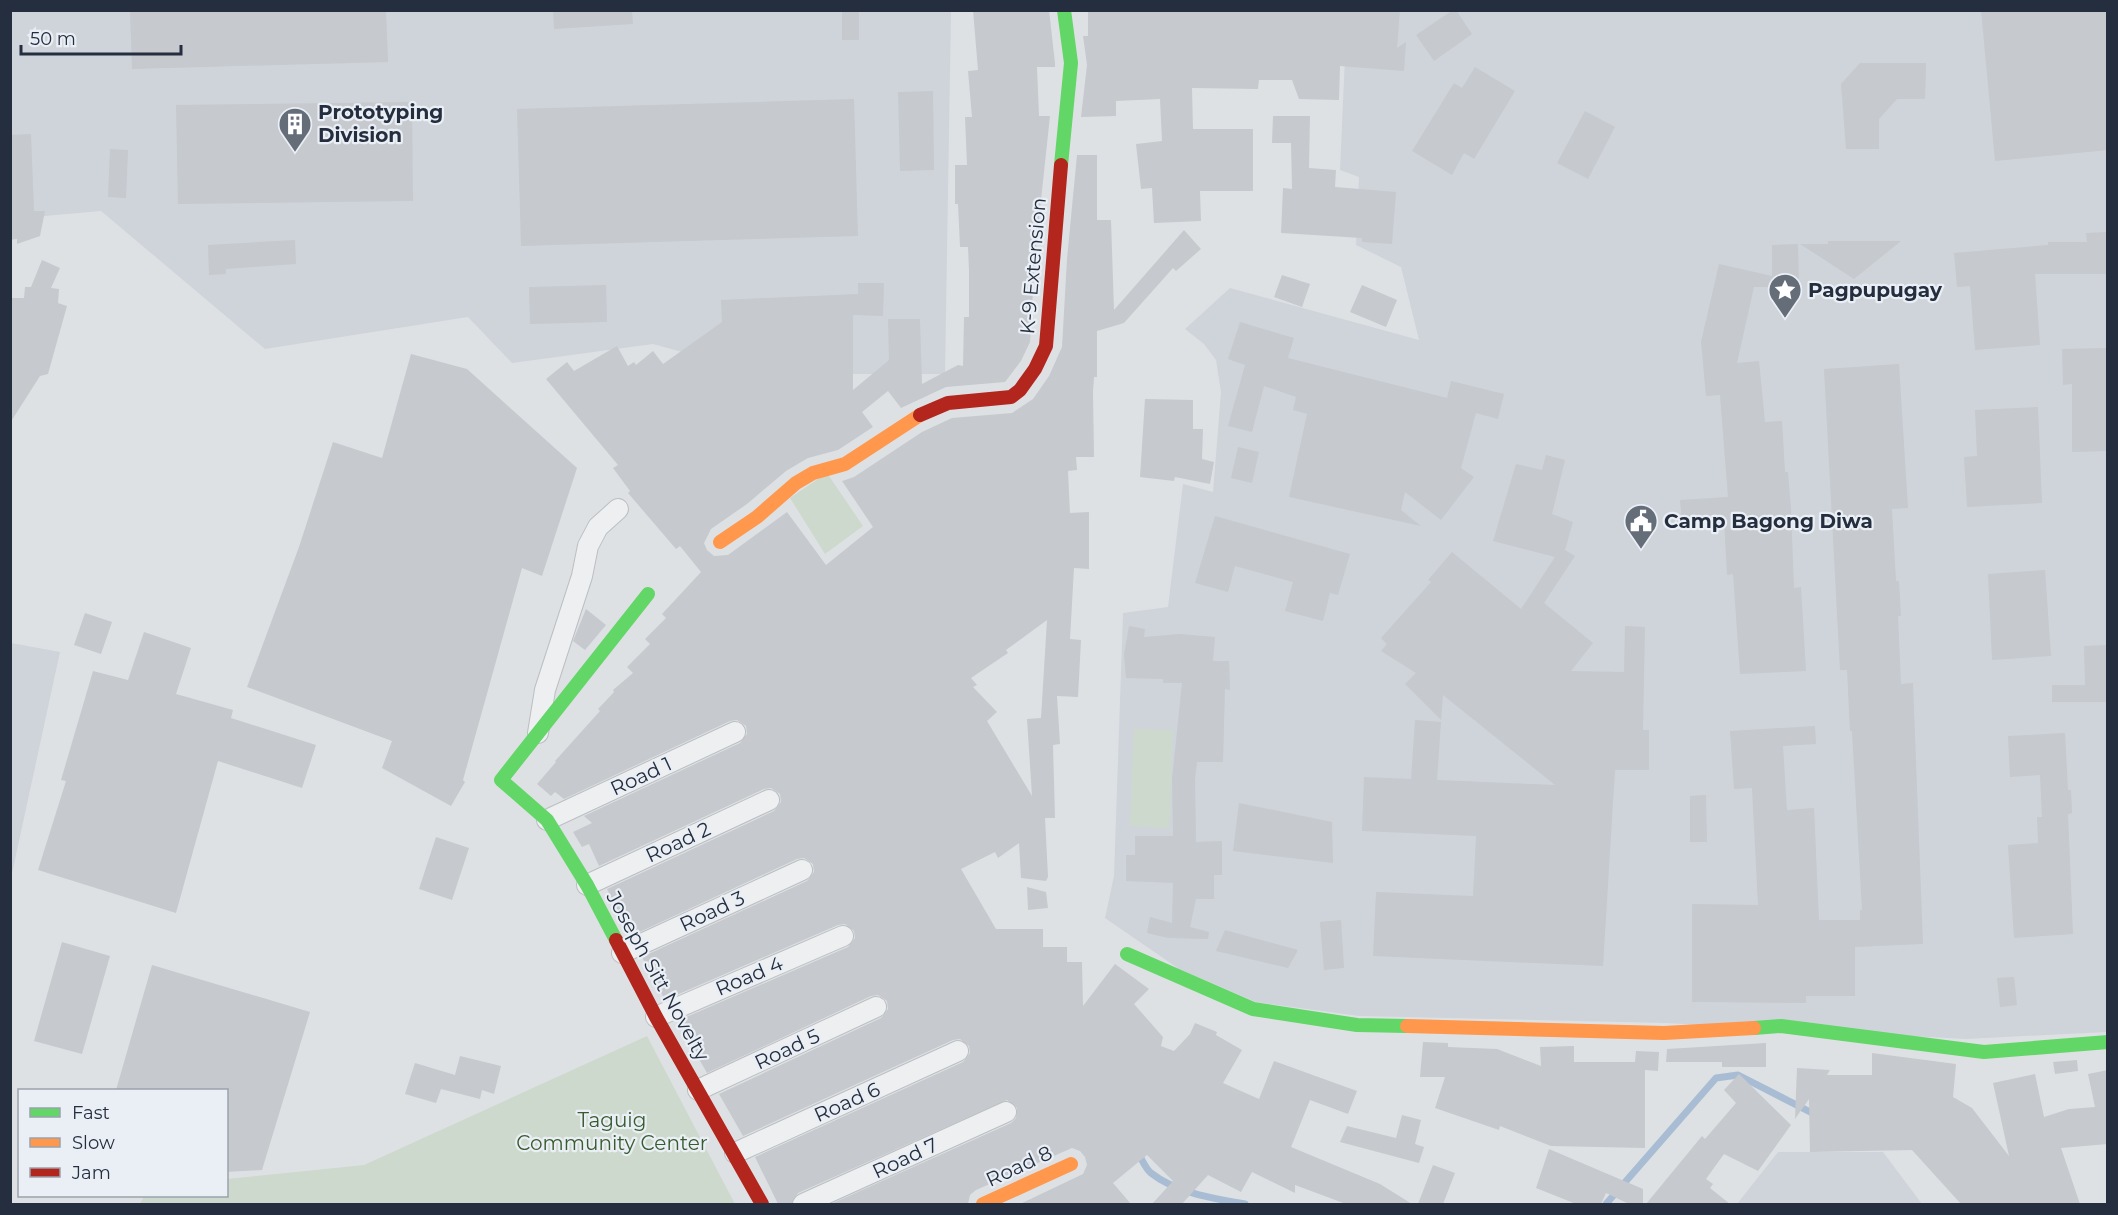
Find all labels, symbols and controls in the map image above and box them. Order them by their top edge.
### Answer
scale bar [21,18,182,56]
text: 50 m [30,28,76,50]
place label: Prototyping Division [318,100,443,147]
building icon: Prototyping Division [277,106,313,153]
street label: K-9 Extension [1015,197,1051,335]
place icon: Pagpupugay [1767,272,1803,319]
place label: Pagpupugay [1808,278,1943,302]
public building icon: Camp Bagong Diwa [1623,503,1659,550]
place label: Camp Bagong Diwa [1664,509,1873,533]
street label: Road 1 [607,751,675,801]
street label: Road 2 [642,817,714,867]
street label: Joseph Sitt Novelty [601,886,715,1065]
street label: Road 3 [676,886,748,936]
street label: Road 4 [712,951,786,1001]
street label: Road 5 [751,1024,823,1074]
street label: Road 6 [810,1077,884,1127]
legend [18,1089,228,1197]
text: Fast [72,1102,110,1124]
park label: Taguig Community Center [516,1108,708,1155]
text: Slow [72,1132,115,1154]
street label: Road 7 [869,1132,941,1184]
street label: Road 8 [982,1140,1056,1192]
text: Jam [71,1162,111,1184]

